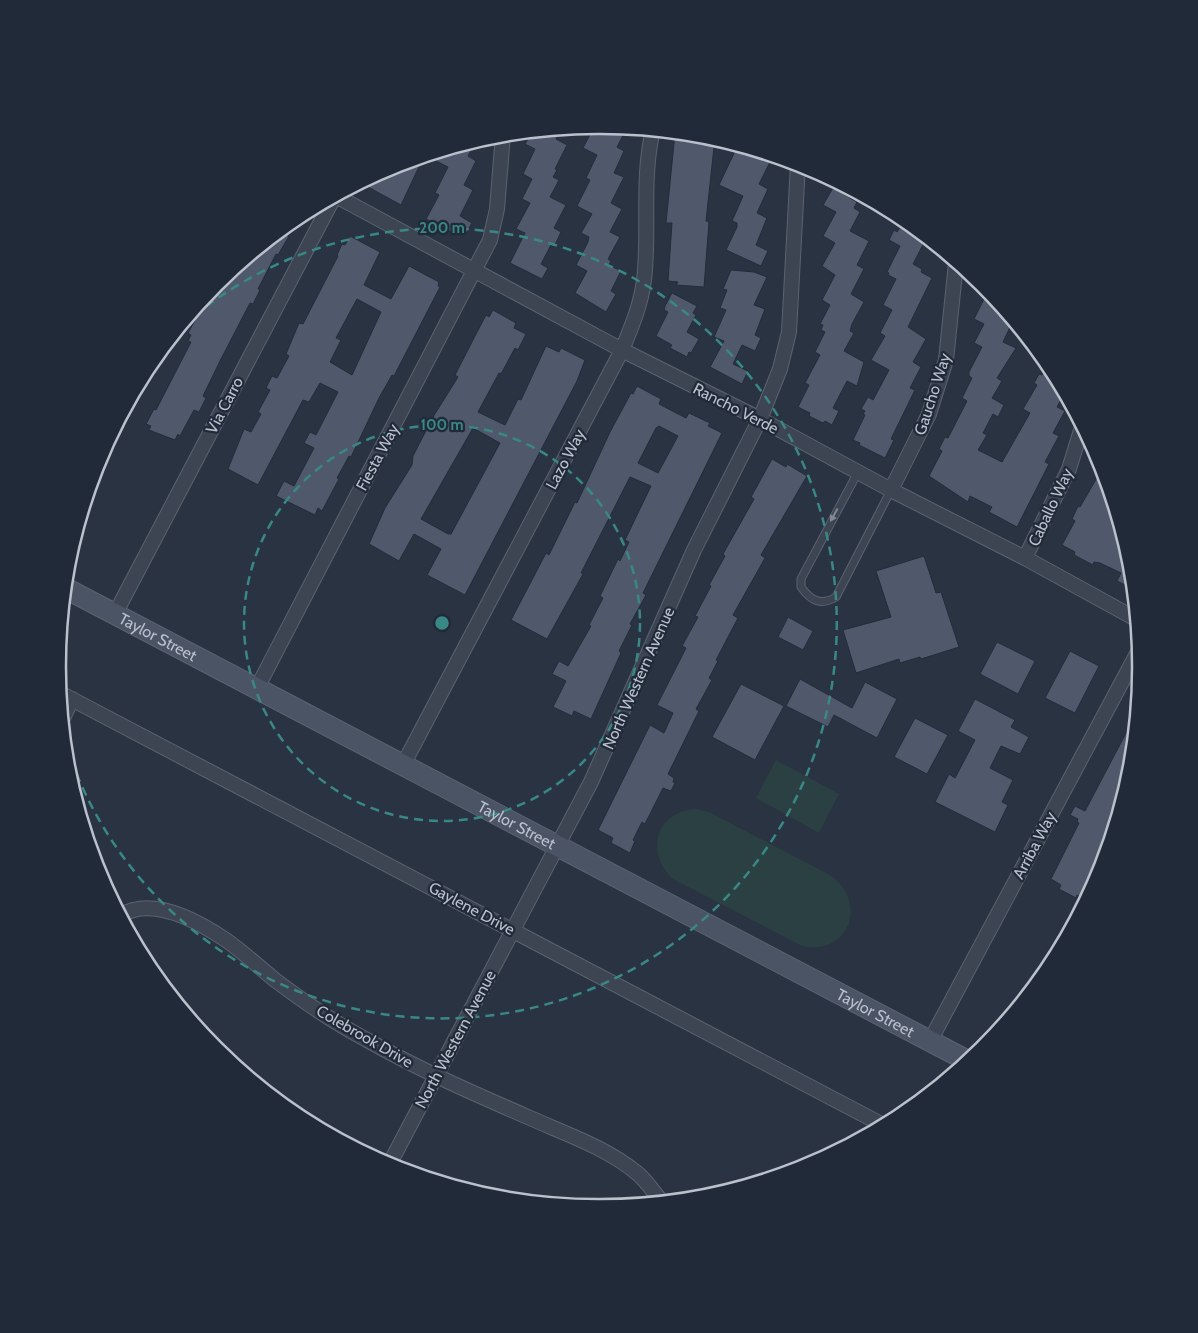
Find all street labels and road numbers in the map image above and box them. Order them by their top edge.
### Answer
street label: Gaucho Way [910,351,955,438]
street label: Via Carro [202,374,247,437]
street label: Rancho Verde [690,379,782,438]
street label: Fiesta Way [352,421,403,494]
street label: Lazo Way [542,426,589,493]
street label: Caballo Way [1024,465,1077,549]
street label: North Western Avenue [599,604,678,752]
street label: Taylor Street [116,609,201,666]
street label: Taylor Street [474,797,559,854]
street label: Arriba Way [1009,808,1060,882]
street label: Gaylene Drive [425,878,518,939]
street label: North Western Avenue [411,967,500,1112]
street label: Taylor Street [833,985,918,1042]
street label: Colebrook Drive [313,1001,416,1072]

